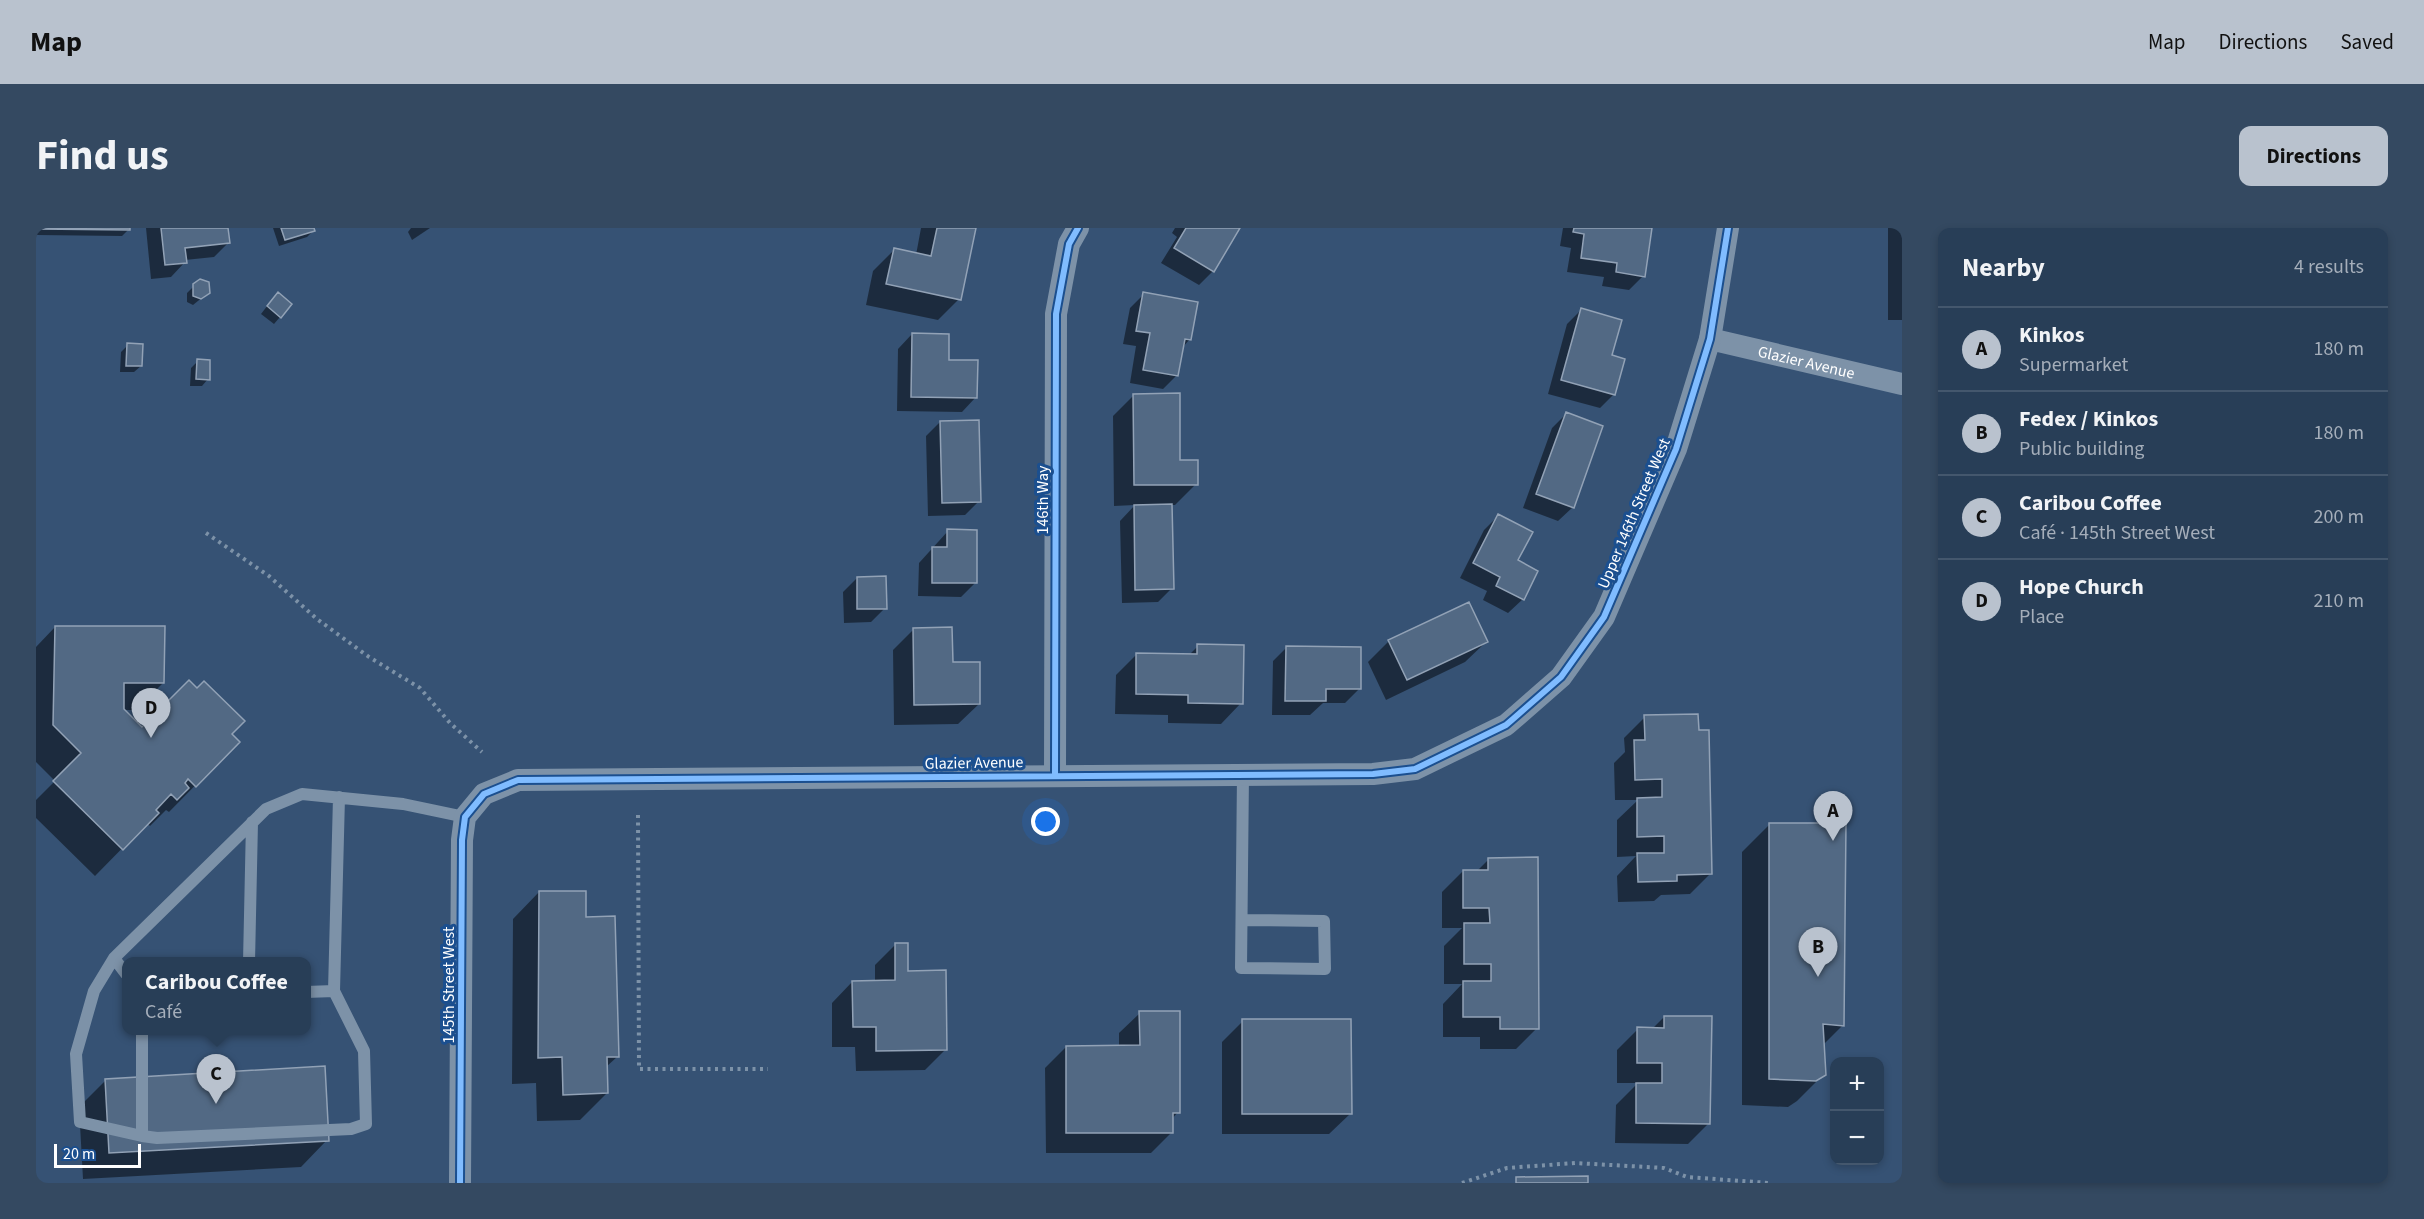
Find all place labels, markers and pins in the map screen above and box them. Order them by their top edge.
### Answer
pin: D [132,688,170,738]
pin: A [1814,792,1852,841]
pin: B [1798,928,1838,977]
pin: C [196,1054,236,1104]

